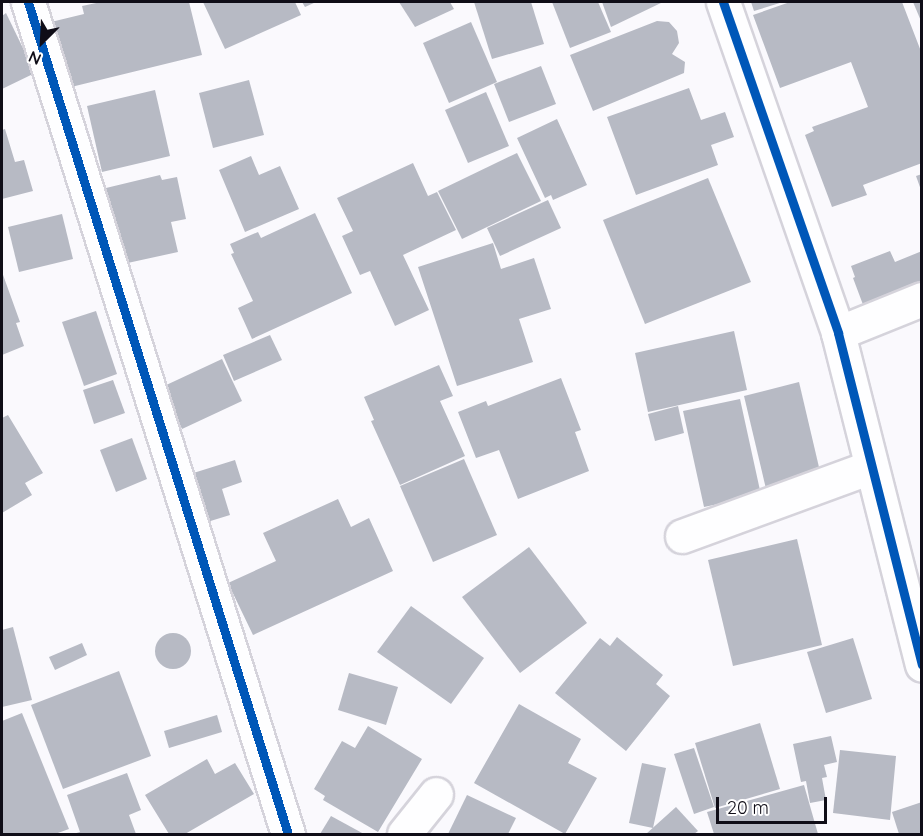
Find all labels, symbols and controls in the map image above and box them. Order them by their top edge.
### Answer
north arrow [12,12,72,72]
text: N [25,47,44,70]
scale bar [719,785,830,823]
text: 20 m [727,796,769,819]

